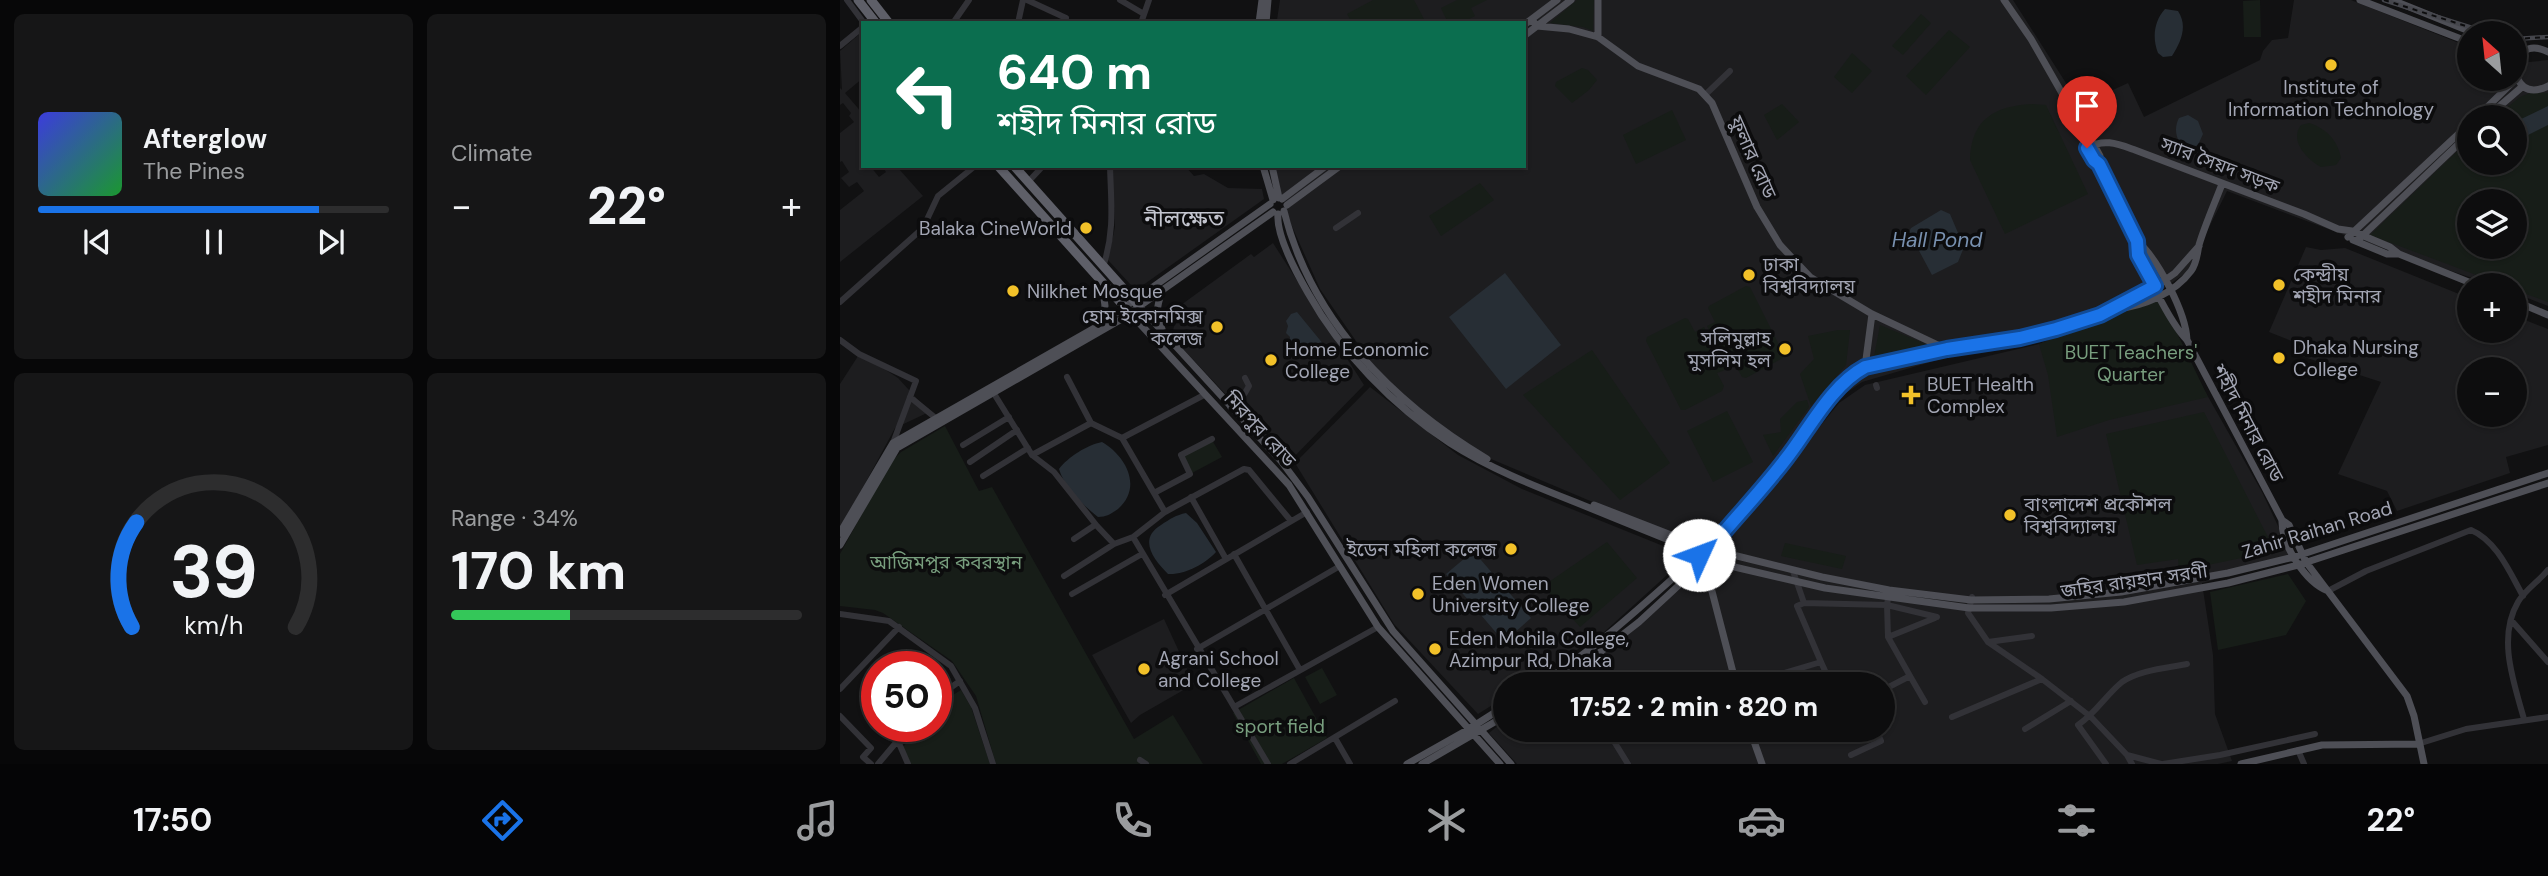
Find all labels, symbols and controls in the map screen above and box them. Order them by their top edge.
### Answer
north arrow [2457,21,2527,91]
map controls [2457,21,2527,427]
text: 640 m [997,40,1152,104]
icon: left [882,49,973,140]
marker: Institute of Information Technology [2323,57,2339,73]
place label: Institute of Information Technology [2228,75,2434,122]
pin [2057,76,2117,148]
icon: arrive [2068,87,2106,125]
text: শহীদ মিনার রোড [997,102,1216,144]
button: search [2457,105,2527,175]
street label: ফুলার রোড [1723,111,1782,203]
text: Afterglow [143,122,267,156]
street label: স্যার সৈয়দ সড়ক [2156,131,2284,199]
text: Climate [451,138,533,168]
text: The Pines [143,156,245,186]
text: 22° [587,172,666,240]
text: − [451,181,472,231]
text: + [781,181,802,231]
button: layers [2457,189,2527,259]
district label: নীলক্ষেত [1143,203,1225,233]
place label: Balaka CineWorld [919,216,1072,241]
marker: Balaka CineWorld [1078,220,1094,236]
icon: previous [78,223,116,261]
icon: pause [195,223,233,261]
icon: next [312,223,350,261]
water label: Hall Pond [1892,226,1983,254]
place label: ঢাকা বিশ্ববিদ্যালয় [1762,252,1856,299]
place label: কেন্দ্রীয় শহীদ মিনার [2292,262,2382,309]
marker: ঢাকা বিশ্ববিদ্যালয় [1741,267,1757,283]
button: + [2457,273,2527,343]
marker: কেন্দ্রীয় শহীদ মিনার [2271,277,2287,293]
place label: Nilkhet Mosque [1027,279,1163,304]
marker: Nilkhet Mosque [1005,283,1021,299]
place label: হোম ইকোনমিক্স কলেজ [1082,304,1204,351]
marker: হোম ইকোনমিক্স কলেজ [1209,319,1225,335]
place label: সলিমুল্লাহ মুসলিম হল [1687,326,1772,373]
place label: Dhaka Nursing College [2293,335,2419,382]
place label: Home Economic College [1285,337,1429,384]
park label: BUET Teachers' Quarter [2065,340,2197,387]
marker: সলিমুল্লাহ মুসলিম হল [1777,341,1793,357]
marker: Dhaka Nursing College [2271,350,2287,366]
marker: Home Economic College [1263,352,1279,368]
button: − [2457,357,2527,427]
street label: শহীদ মিনার রোড [2206,359,2290,487]
place label: BUET Health Complex [1927,372,2034,419]
street label: মিরপুর রোড [1218,385,1302,473]
marker: BUET Health Complex [1901,385,1921,405]
place label: বাংলাদেশ প্রকৌশল বিশ্ববিদ্যালয় [2023,492,2173,539]
street label: Zahir Raihan Road [2239,495,2395,565]
text: Range · 34% [451,503,578,533]
marker: বাংলাদেশ প্রকৌশল বিশ্ববিদ্যালয় [2002,507,2018,523]
position arrow [1662,518,1736,592]
text: 39 [169,526,258,621]
text: 170 km [451,537,626,605]
place label: ইডেন মহিলা কলেজ [1346,537,1498,562]
marker: ইডেন মহিলা কলেজ [1503,541,1519,557]
park label: আজিমপুর কবরস্থান [869,550,1023,575]
street label: জহির রায়হান সরণী [2058,558,2210,604]
place label: Eden Women University College [1432,571,1590,618]
marker: Eden Women University College [1410,586,1426,602]
text: km/h [184,609,243,642]
place label: Eden Mohila College, Azimpur Rd, Dhaka [1449,626,1629,673]
marker: Eden Mohila College, Azimpur Rd, Dhaka [1427,641,1443,657]
place label: Agrani School and College [1158,646,1279,693]
speed limit sign: 50 [861,651,952,742]
marker: Agrani School and College [1136,661,1152,677]
text: 17:52 · 2 min · 820 m [1570,690,1818,724]
park label: sport field [1235,714,1325,739]
icon: directions [478,796,527,845]
icon: music [793,796,842,845]
icon: phone [1108,796,1157,845]
icon: climate [1422,796,1471,845]
icon: car [1737,796,1786,845]
icon: filters [2052,796,2101,845]
text: 17:50 [133,799,212,841]
text: 22° [2367,799,2415,841]

